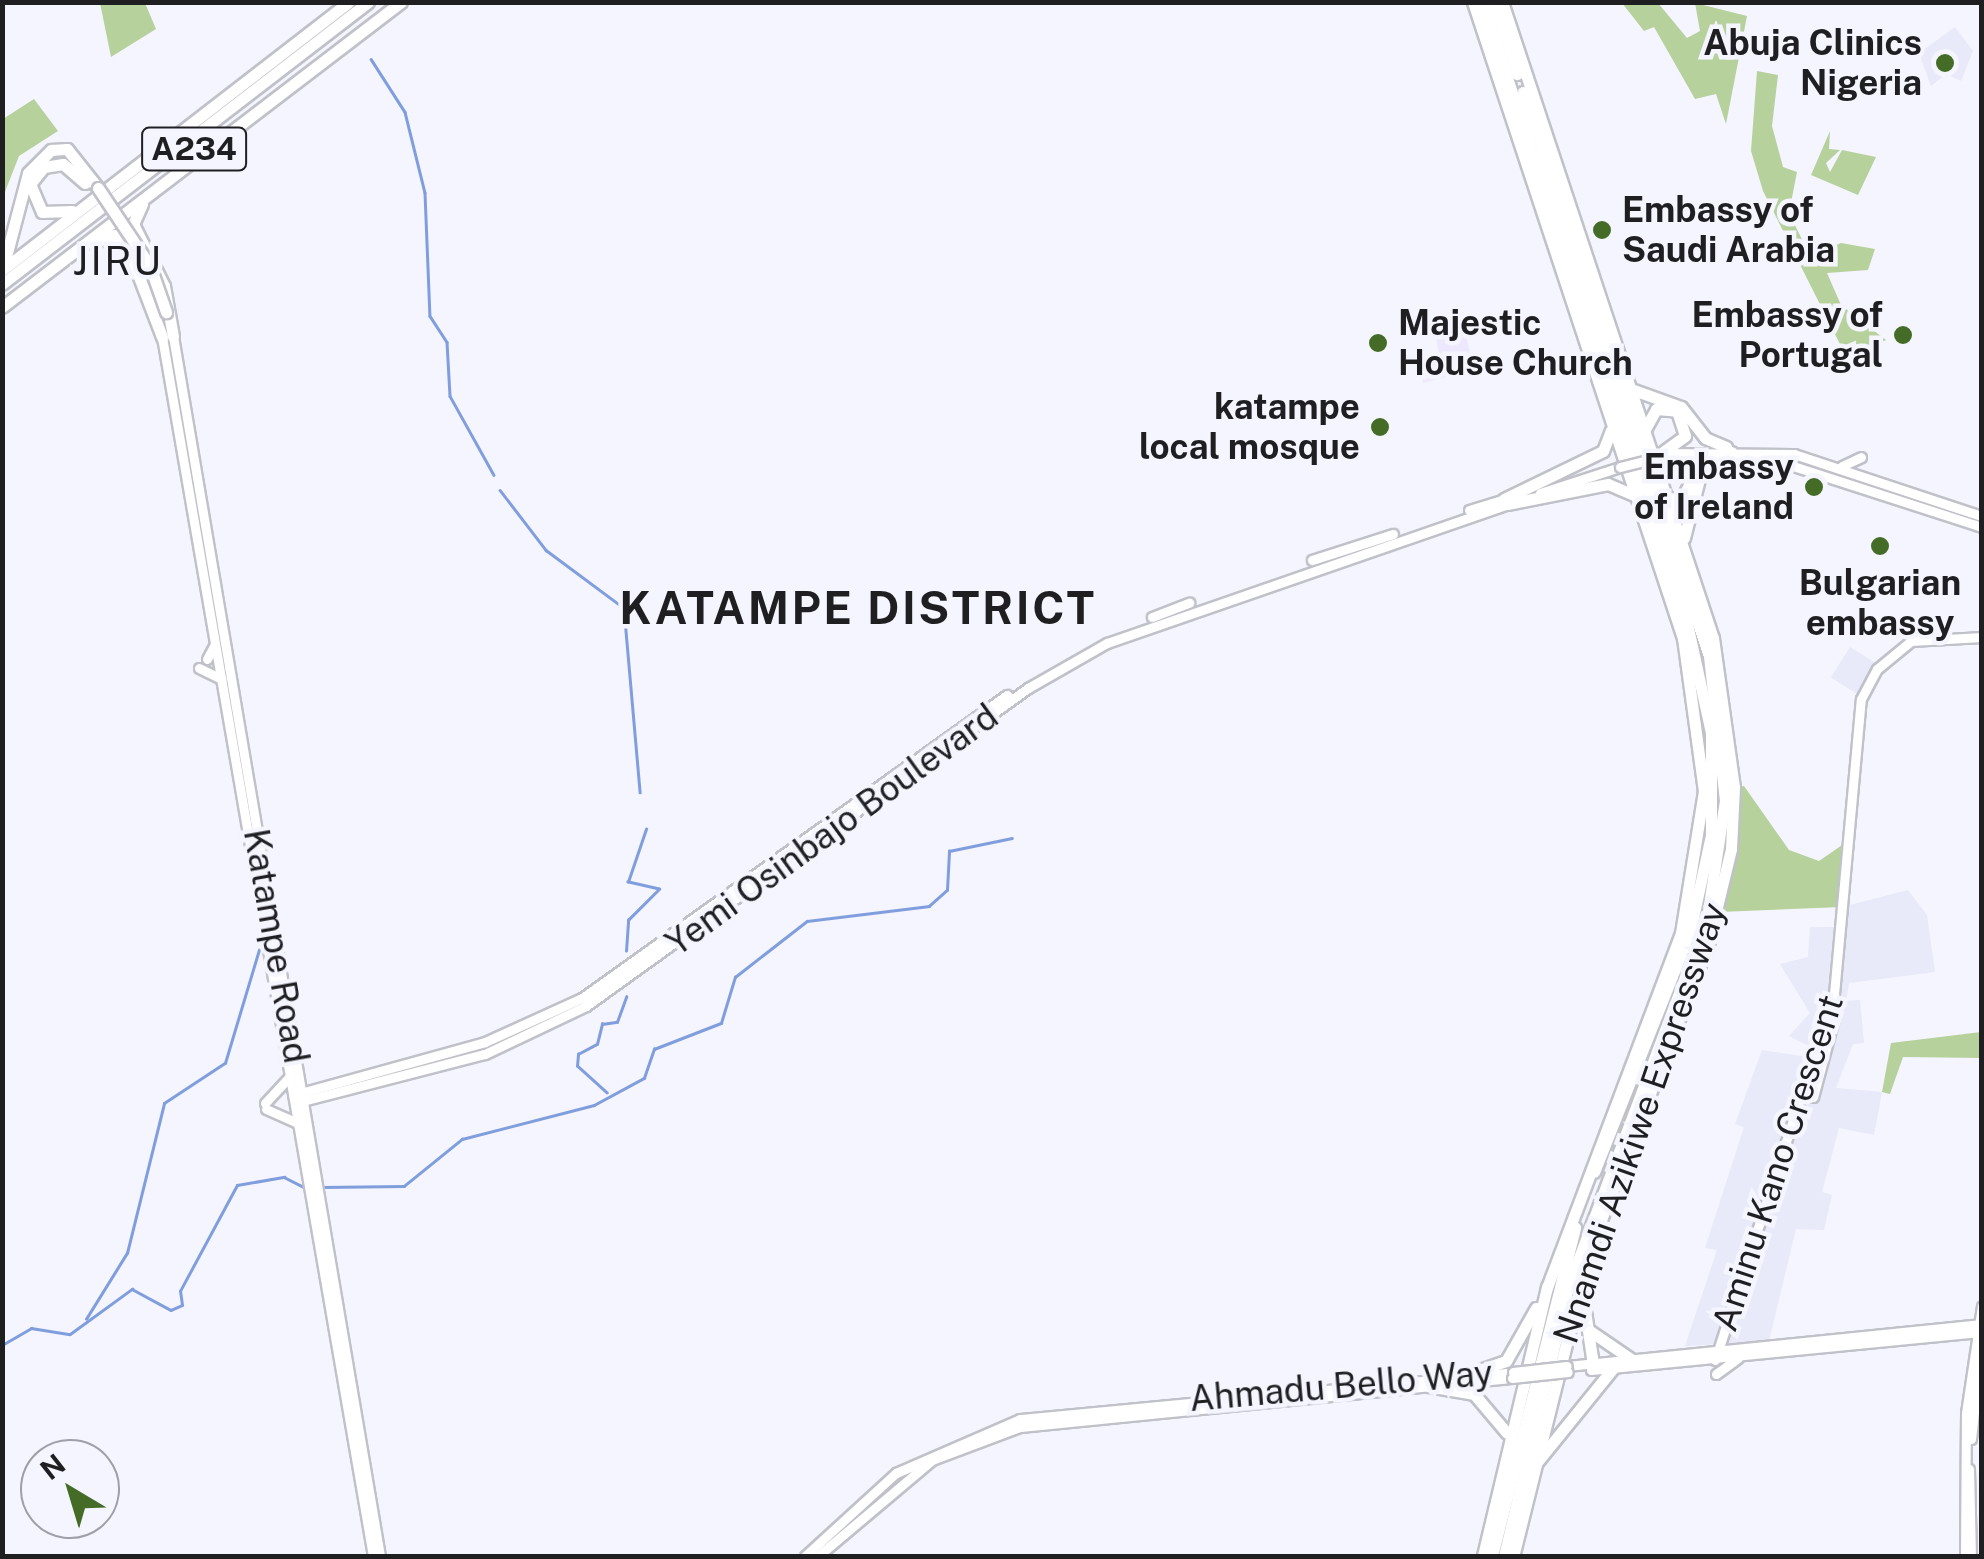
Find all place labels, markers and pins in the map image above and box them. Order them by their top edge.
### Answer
place label: Abuja Clinics Nigeria [1703,22,1922,104]
marker: Abuja Clinics Nigeria [1932,50,1958,76]
place label: Embassy of Saudi Arabia [1622,189,1835,271]
marker: Embassy of Saudi Arabia [1591,219,1613,241]
place label: Embassy of Portugal [1691,294,1883,376]
place label: Majestic House Church [1398,302,1633,384]
marker: Embassy of Portugal [1892,324,1914,346]
marker: Majestic House Church [1367,332,1389,354]
place label: katampe local mosque [1139,386,1360,468]
marker: katampe local mosque [1369,416,1391,438]
place label: Embassy of Ireland [1634,446,1794,528]
marker: Embassy of Ireland [1803,476,1825,498]
marker: Bulgarian embassy [1869,535,1891,557]
place label: Bulgarian embassy [1799,562,1961,644]

